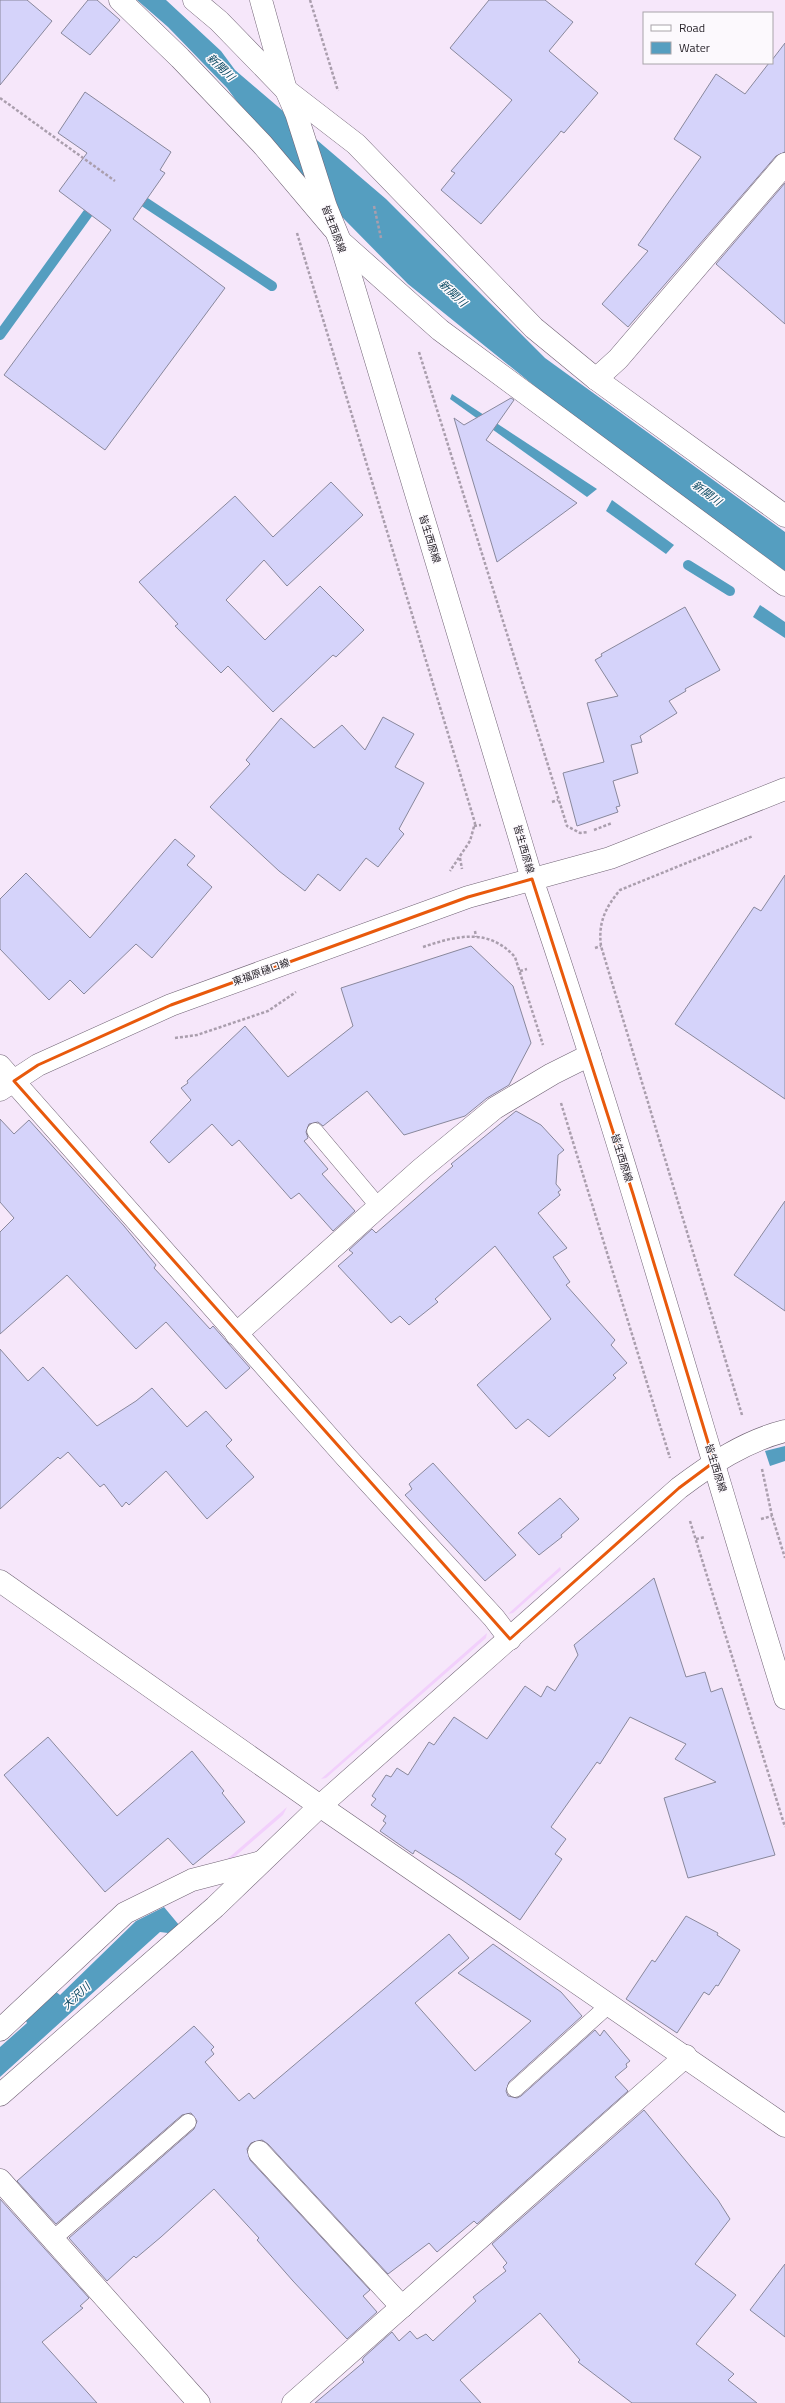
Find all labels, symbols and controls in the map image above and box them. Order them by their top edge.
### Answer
legend [643,12,773,64]
text: Road [679,18,705,37]
text: Water [679,38,710,57]
water label: 新開川 [204,50,239,85]
street label: 皆生西原線 [318,203,350,255]
water label: 新開川 [435,276,471,311]
water label: 新開川 [689,477,726,510]
street label: 皆生西原線 [416,513,444,565]
street label: 皆生西原線 [510,823,538,875]
street label: 東福原樋口線 [230,955,292,989]
street label: 皆生西原線 [608,1132,636,1184]
street label: 皆生西原線 [702,1442,730,1494]
water label: 大沢川 [58,1978,94,2013]

